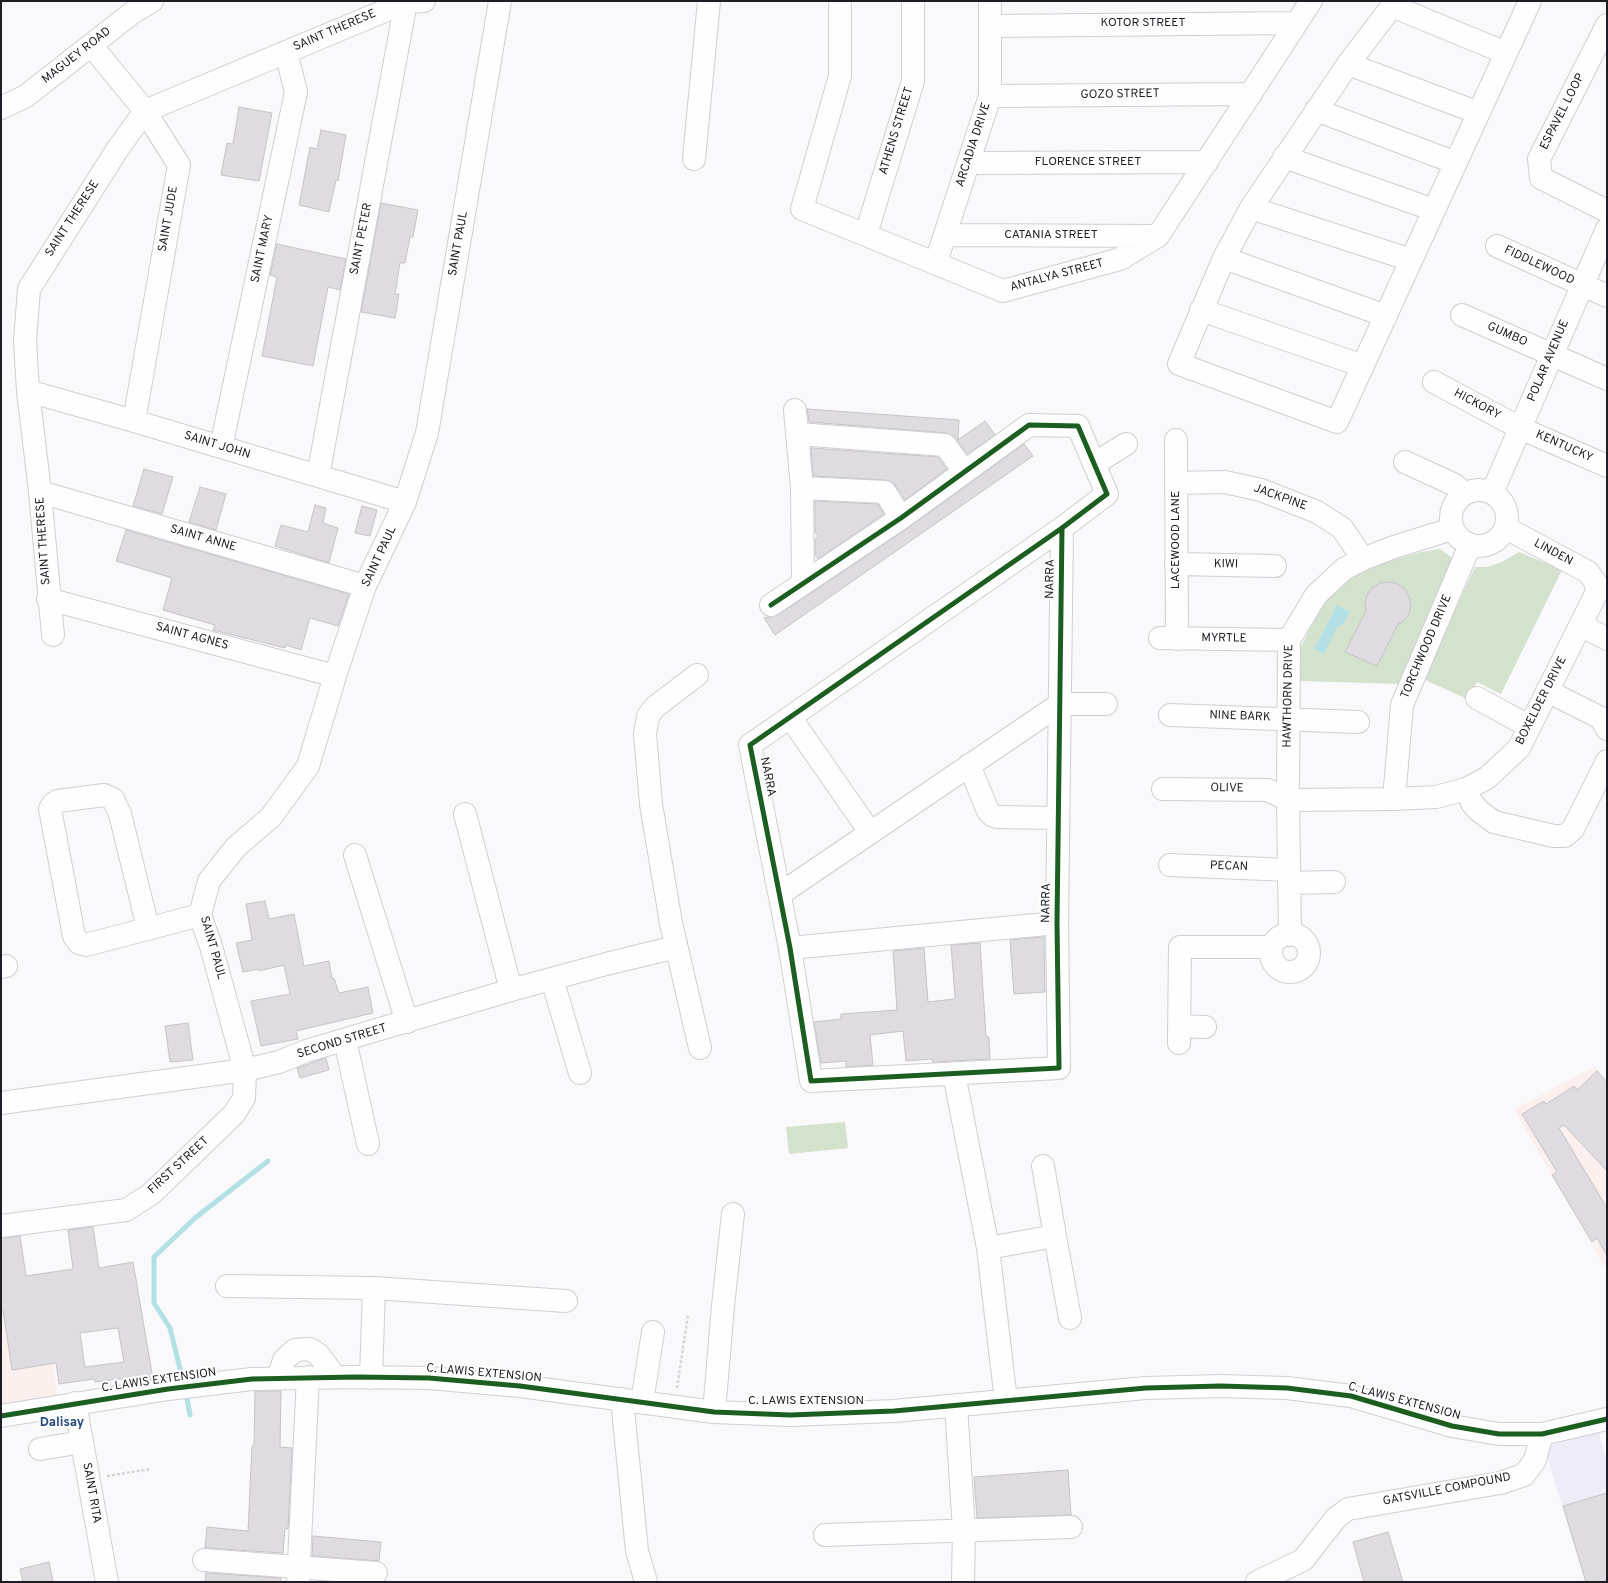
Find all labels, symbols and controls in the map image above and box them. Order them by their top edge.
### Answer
street label: SAINT THERESE [292,7,378,55]
street label: KOTOR STREET [1101,17,1185,31]
street label: MAGUEY ROAD [40,25,114,87]
street label: ESPAVEL LOOP [1538,71,1588,153]
street label: ATHENS STREET [877,85,917,177]
street label: GOZO STREET [1080,87,1160,103]
street label: ARCADIA DRIVE [954,101,994,189]
street label: FLORENCE STREET [1035,156,1141,170]
street label: SAINT THERESE [43,178,103,260]
street label: SAINT JUDE [156,185,182,253]
street label: SAINT PETER [348,202,376,276]
street label: SAINT PAUL [446,211,472,277]
street label: SAINT MARY [249,214,277,284]
street label: CATANIA STREET [1004,229,1098,243]
street label: FIDDLEWOOD [1502,243,1576,289]
street label: ANTALYA STREET [1009,257,1105,295]
street label: POLAR AVENUE [1525,318,1573,404]
street label: GUMBO [1485,320,1529,350]
street label: HICKORY [1451,387,1503,423]
street label: KENTUCKY [1533,428,1595,466]
street label: SAINT JOHN [182,429,252,463]
street label: JACKPINE [1251,482,1309,514]
street label: LACEWOOD LANE [1170,491,1184,589]
street label: SAINT THERESE [34,497,54,585]
street label: SAINT ANNE [168,523,238,555]
street label: SAINT PAUL [360,524,400,590]
street label: LINDEN [1531,537,1575,569]
street label: KIWI [1214,558,1238,572]
street label: NARRA [1043,559,1059,599]
street label: TORCHWOOD DRIVE [1399,593,1455,701]
street label: SAINT AGNES [154,620,230,654]
street label: MYRTLE [1201,631,1247,647]
street label: HAWTHORN DRIVE [1281,644,1297,748]
street label: BOXELDER DRIVE [1513,654,1571,748]
street label: NINE BARK [1209,709,1271,725]
street label: NARRA [756,756,778,798]
street label: OLIVE [1210,782,1244,796]
street label: PECAN [1210,859,1248,875]
street label: NARRA [1039,883,1055,923]
street label: SAINT PAUL [196,915,228,981]
street label: SECOND STREET [295,1022,389,1062]
street label: FIRST STREET [146,1134,212,1198]
street label: C. LAWIS EXTENSION [426,1362,542,1386]
street label: C. LAWIS EXTENSION [101,1366,217,1396]
street label: C. LAWIS EXTENSION [1346,1380,1462,1424]
street label: C. LAWIS EXTENSION [748,1395,864,1409]
district label: Dalisay [40,1415,84,1431]
street label: SAINT RITA [79,1461,103,1525]
street label: GATSVILLE COMPOUND [1382,1471,1512,1509]

